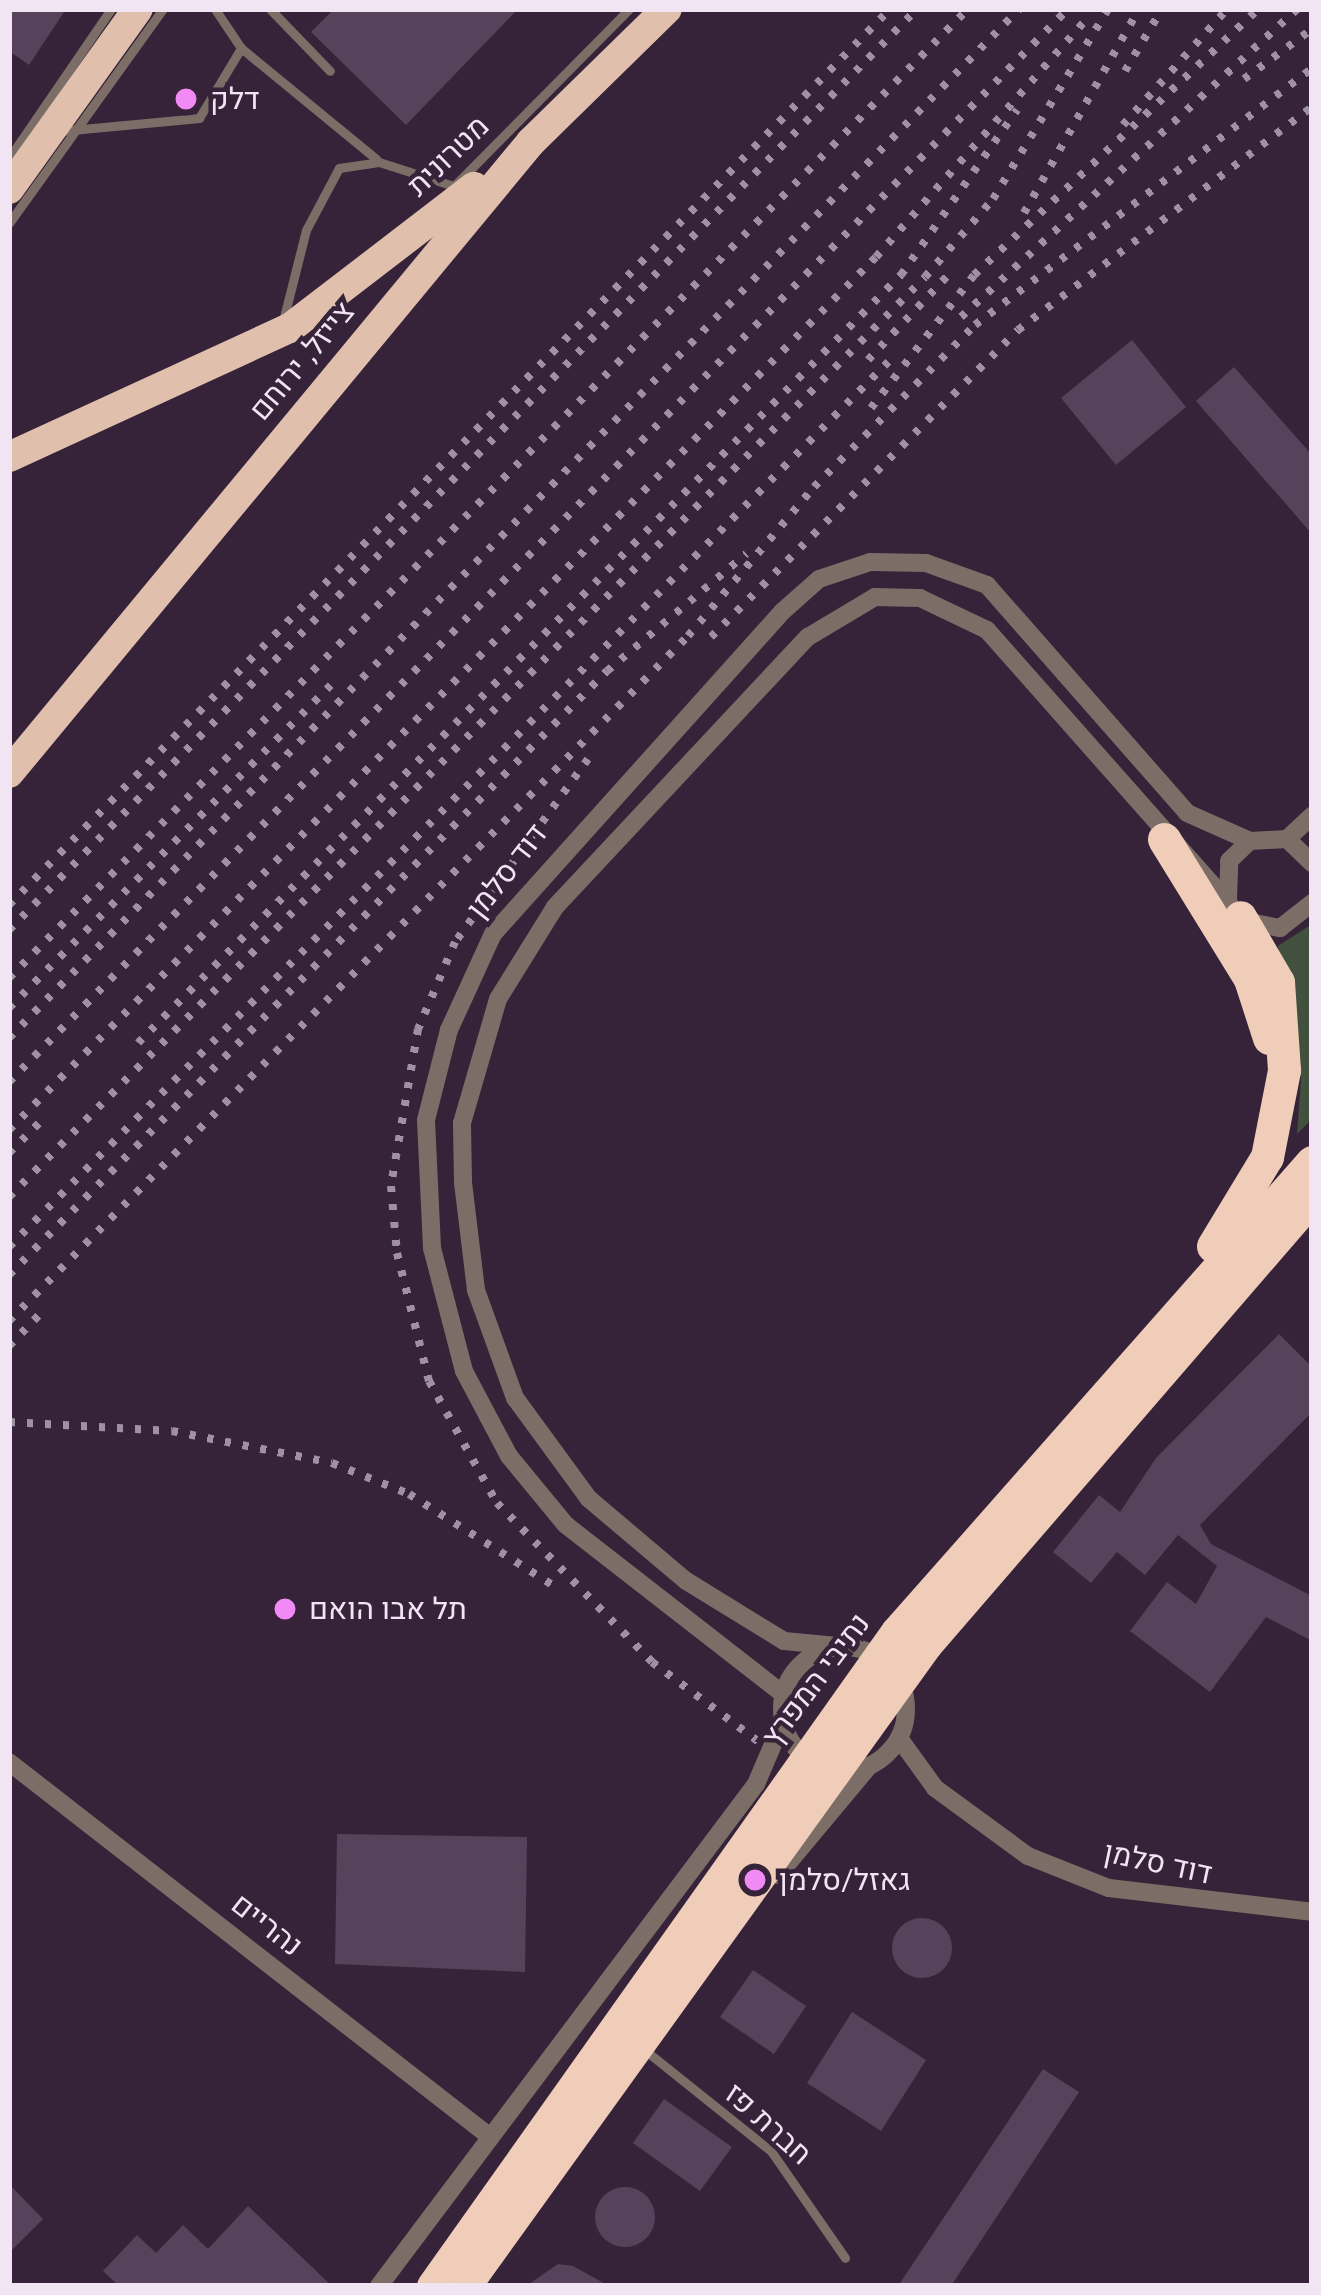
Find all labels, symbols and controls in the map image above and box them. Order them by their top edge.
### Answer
place label: דלק [210,81,260,117]
marker: דלק [173,86,199,112]
street label: מטרונית [400,108,496,204]
street label: צייזל, ירוחם [242,294,362,428]
street label: דוד סלמן [459,817,555,925]
place label: תל אבו הואם [309,1591,467,1627]
marker: תל אבו הואם [272,1596,298,1622]
street label: נתיבי המפרץ [754,1606,878,1754]
street label: דוד סלמן [1101,1834,1215,1892]
place label: גאזל/סלמן [779,1862,910,1898]
marker: גאזל/סלמן [742,1867,768,1893]
street label: נהריים [224,1886,310,1964]
street label: חברת פז [717,2076,819,2172]

